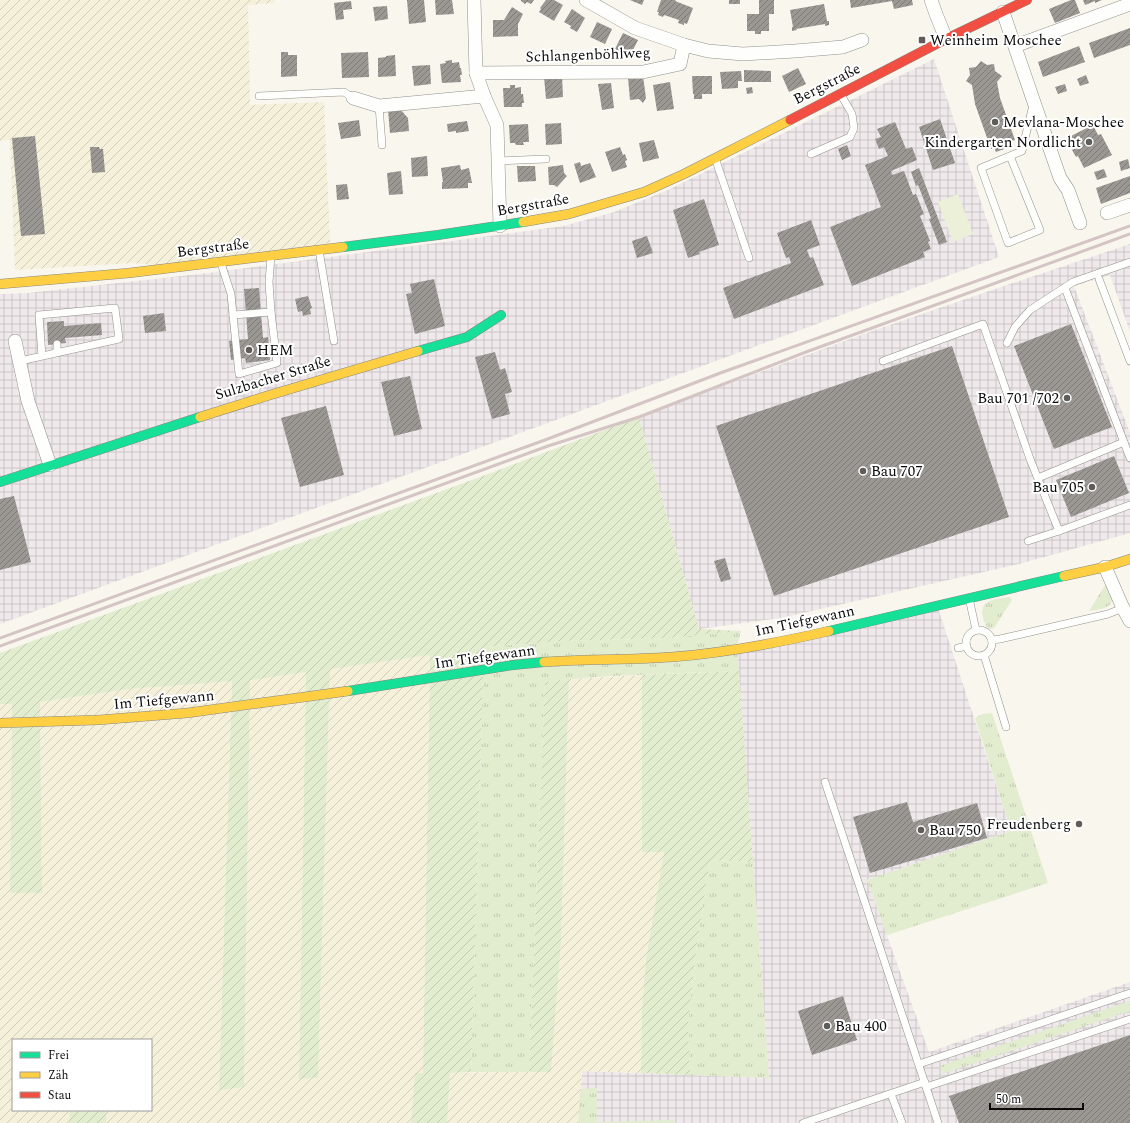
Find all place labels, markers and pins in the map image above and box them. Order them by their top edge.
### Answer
place label: Weinheim Moschee [930,29,1062,52]
marker: Weinheim Moschee [917,35,927,45]
place label: Mevlana-Moschee [1003,111,1124,134]
marker: Mevlana-Moschee [990,117,1000,127]
place label: Kindergarten Nordlicht [924,131,1081,154]
marker: Kindergarten Nordlicht [1084,137,1094,147]
place label: HEM [257,339,293,362]
marker: HEM [244,345,254,355]
place label: Bau 701 /702 [977,387,1059,410]
marker: Bau 701 /702 [1062,393,1072,403]
place label: Bau 707 [871,460,923,483]
marker: Bau 707 [858,466,868,476]
place label: Bau 705 [1032,476,1084,499]
marker: Bau 705 [1087,482,1097,492]
place label: Freudenberg [987,813,1071,836]
place label: Bau 750 [929,819,981,842]
marker: Freudenberg [1074,819,1084,829]
marker: Bau 750 [916,825,926,835]
place label: Bau 400 [835,1015,887,1038]
marker: Bau 400 [822,1021,832,1031]

